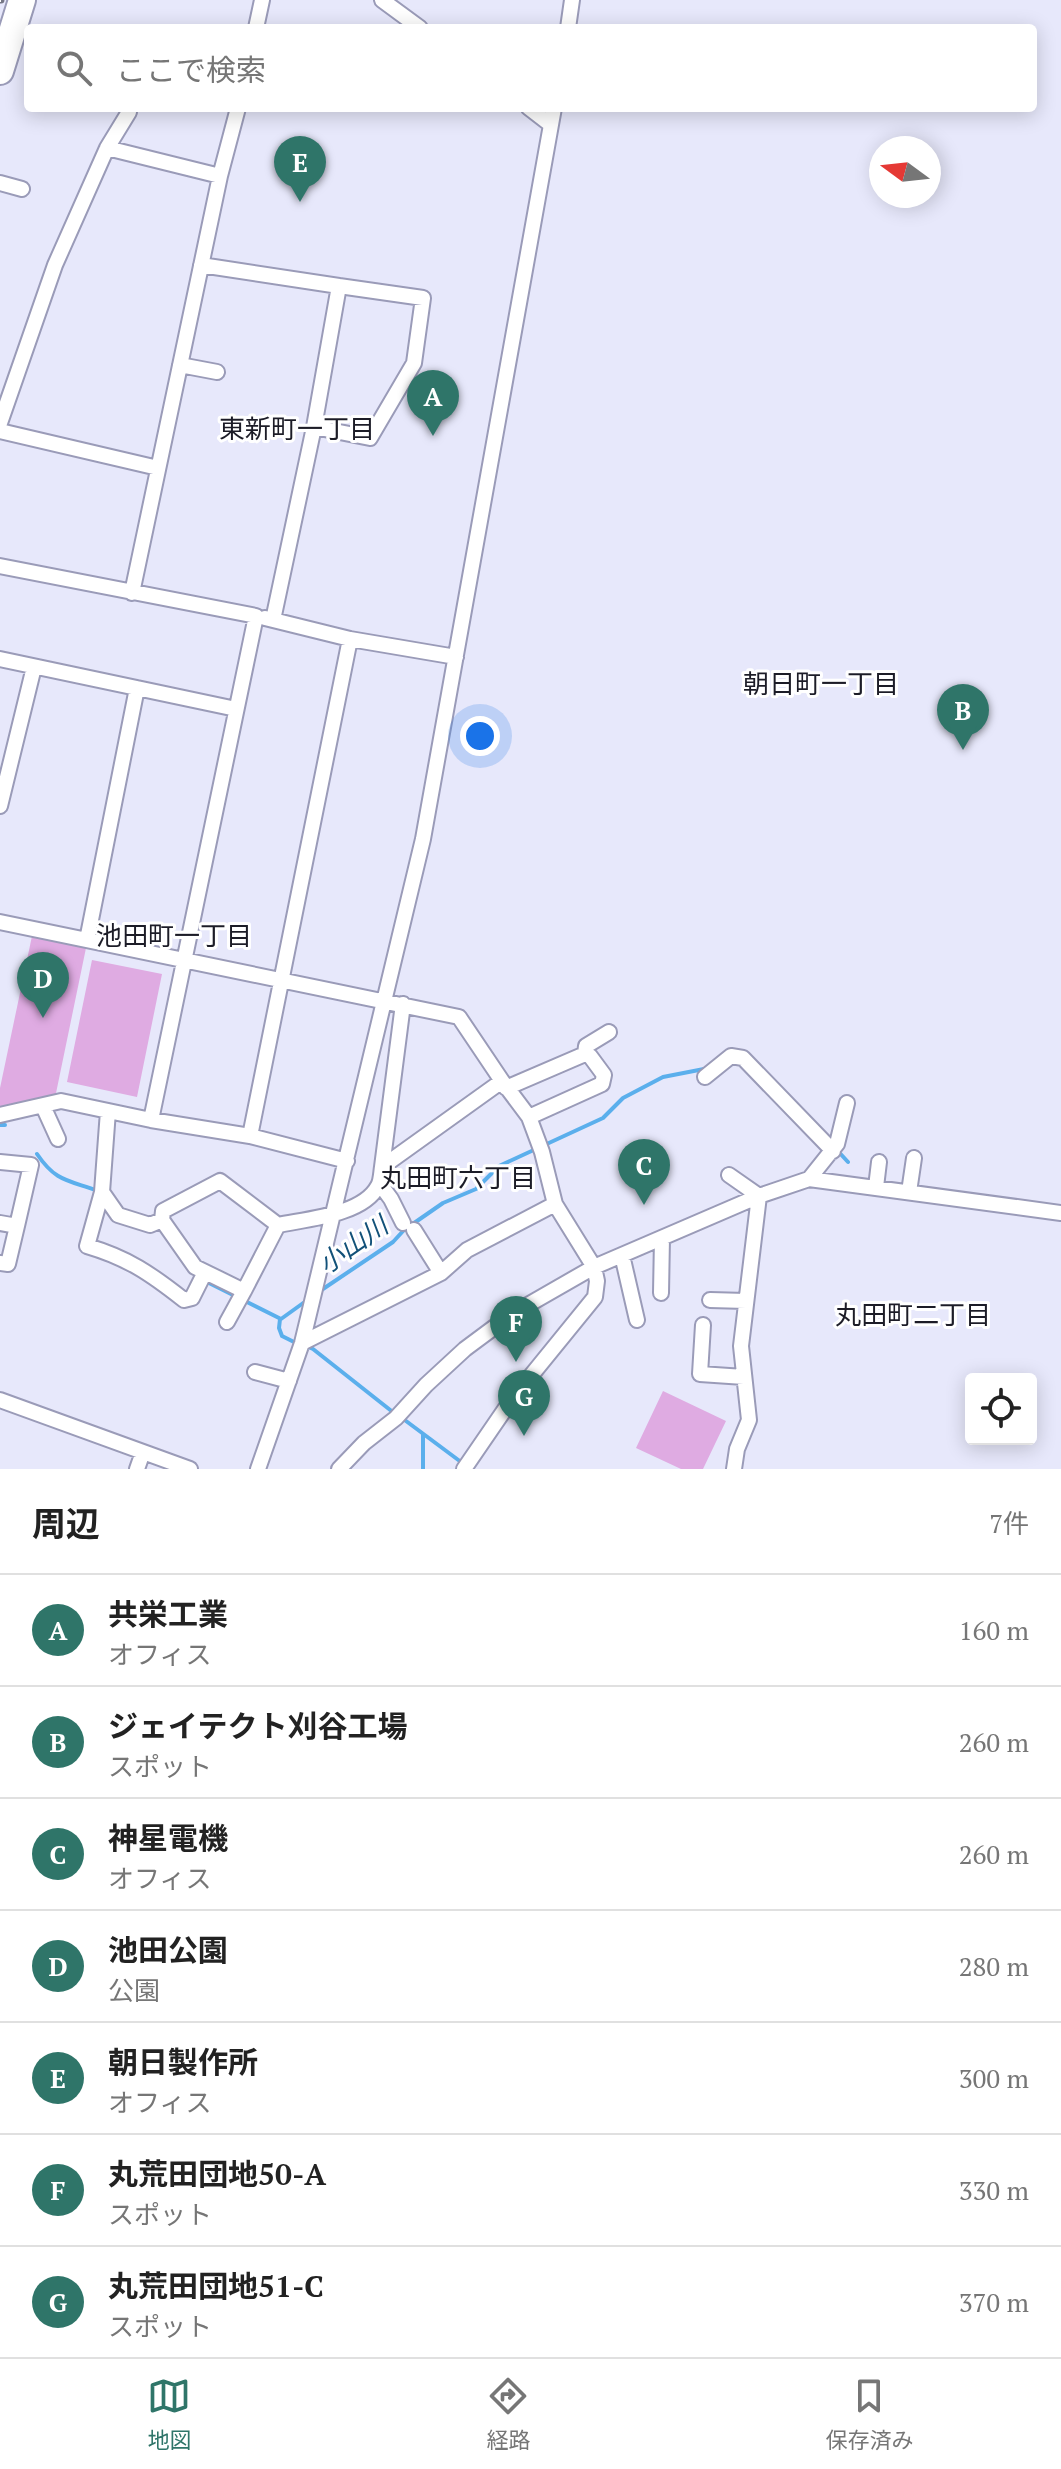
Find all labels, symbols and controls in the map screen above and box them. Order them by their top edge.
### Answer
search box [24,24,1037,112]
icon: search [52,46,96,90]
text: ここで検索 [116,50,266,90]
pin: E [274,136,326,202]
north arrow [869,136,941,208]
pin: A [407,370,459,436]
district label: 東新町一丁目 [219,411,375,445]
district label: 朝日町一丁目 [743,666,899,700]
pin: B [937,684,989,750]
your location [460,716,500,756]
district label: 池田町一丁目 [96,918,252,952]
pin: D [17,952,69,1018]
pin: C [618,1139,670,1205]
district label: 丸田町六丁目 [380,1160,536,1194]
water label: 小山川 [311,1206,397,1280]
pin: F [490,1296,542,1362]
district label: 丸田町二丁目 [835,1297,991,1331]
pin: G [498,1370,550,1436]
map controls [965,1373,1037,1445]
button: locate [965,1373,1037,1445]
text: 周辺 [32,1501,100,1546]
text: 7件 [989,1506,1029,1540]
text: 共栄工業 [108,1594,228,1634]
text: A [49,1613,67,1647]
text: 160 m [959,1613,1029,1647]
text: オフィス [108,1637,211,1671]
text: ジェイテクト刈谷工場 [108,1706,407,1746]
text: B [50,1725,66,1759]
text: 260 m [959,1725,1029,1759]
text: スポット [108,1749,212,1783]
text: 神星電機 [108,1818,228,1858]
text: C [50,1837,66,1871]
text: 260 m [959,1837,1029,1871]
text: オフィス [108,1861,211,1895]
text: 池田公園 [108,1930,228,1970]
text: D [48,1949,68,1983]
text: 280 m [959,1949,1029,1983]
text: 公園 [108,1973,160,2007]
text: 朝日製作所 [108,2042,258,2082]
text: E [50,2061,66,2095]
text: 300 m [959,2061,1029,2095]
text: オフィス [108,2085,211,2119]
text: 丸荒田団地50-A [108,2154,326,2194]
text: F [51,2173,65,2207]
text: 330 m [959,2173,1029,2207]
text: スポット [108,2197,212,2231]
text: 丸荒田団地51-C [108,2266,324,2306]
text: G [49,2285,67,2319]
text: 370 m [959,2285,1029,2319]
text: スポット [108,2309,212,2343]
tab: 地図 [147,2374,192,2454]
tab: 経路 [486,2374,531,2454]
tab: 保存済み [825,2374,914,2454]

